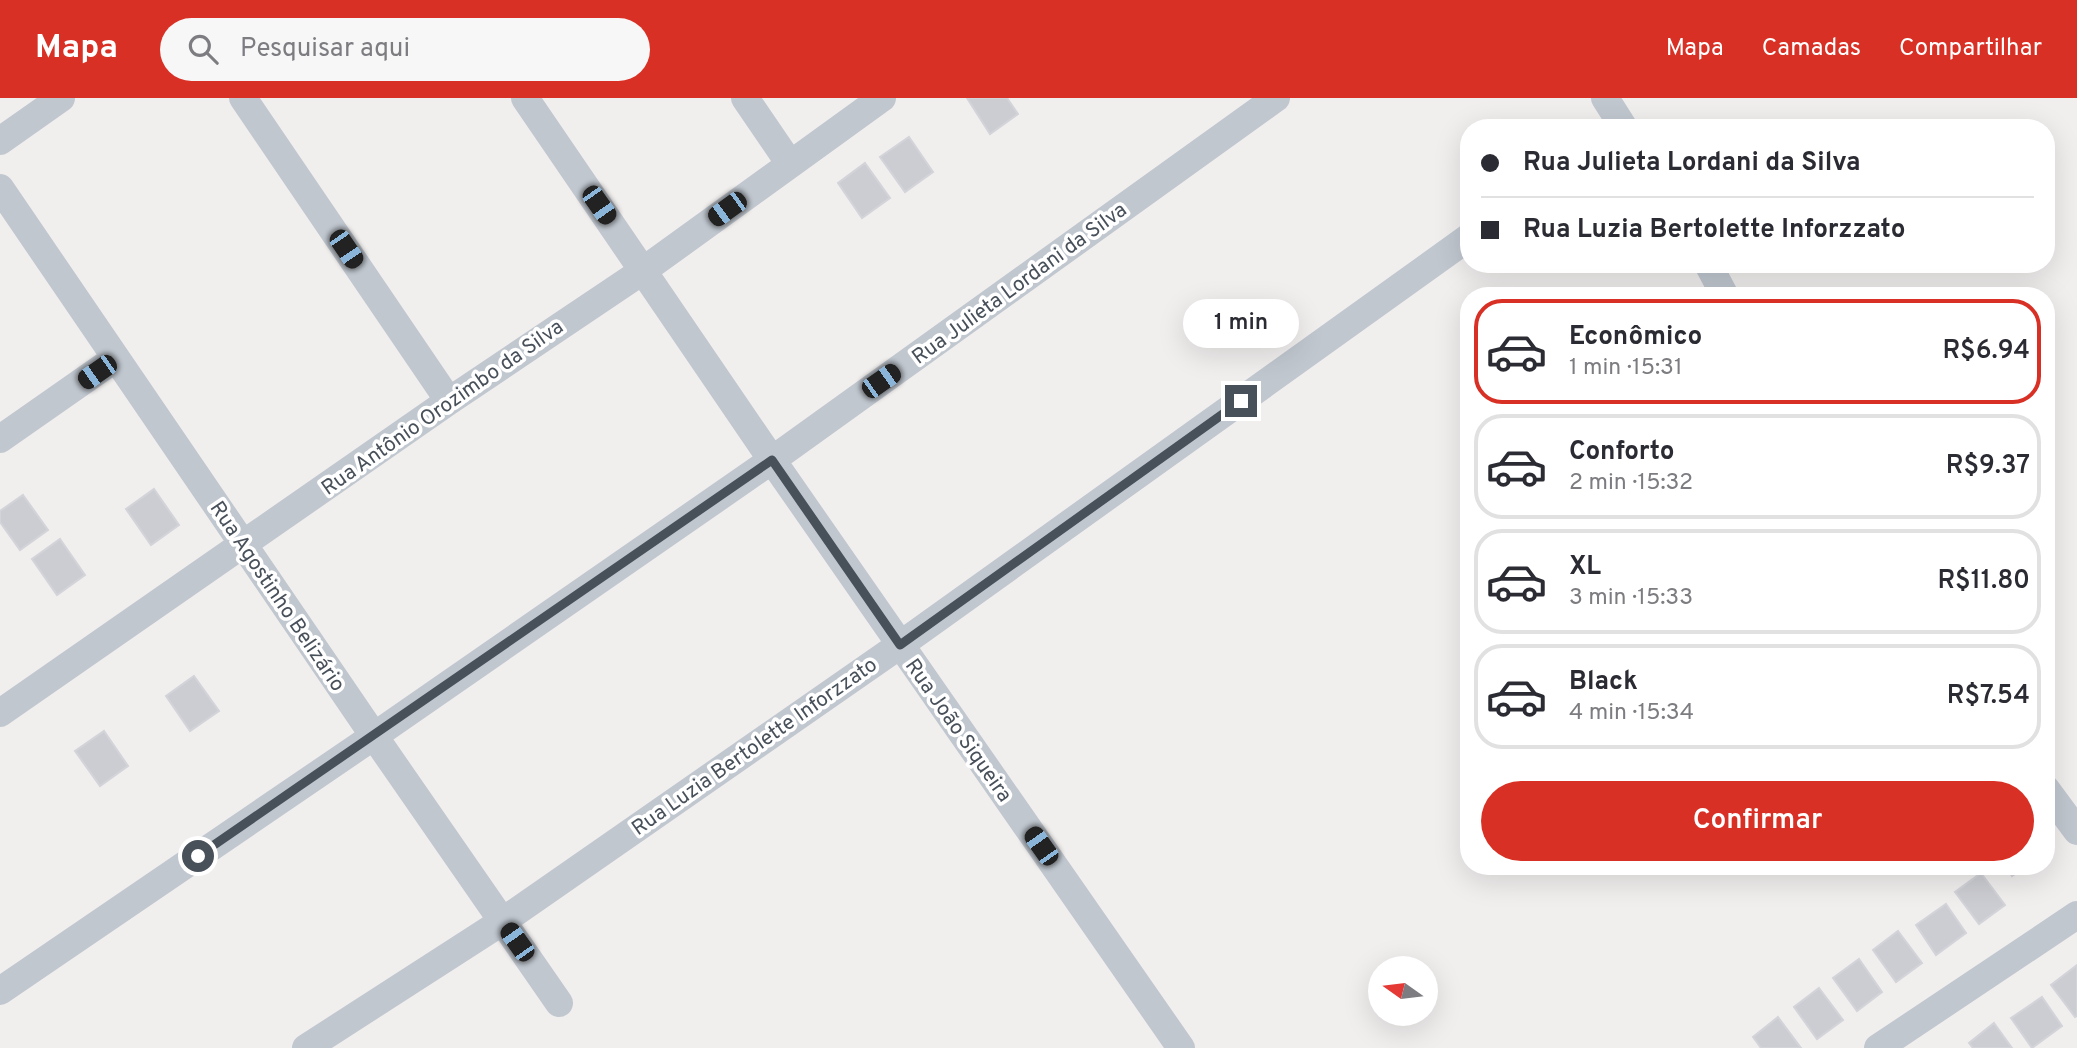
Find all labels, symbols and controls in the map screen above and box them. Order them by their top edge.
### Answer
search box [160,18,650,81]
text: Mapa [35,28,118,70]
icon: search [184,30,222,68]
text: Pesquisar aqui [240,33,410,66]
text: Mapa [1666,34,1724,64]
text: Camadas [1762,34,1861,64]
text: Compartilhar [1899,34,2042,64]
text: Rua Julieta Lordani da Silva [1523,147,1861,180]
car [579,182,620,228]
car [704,188,751,230]
street label: Rua Julieta Lordani da Silva [907,197,1133,371]
text: Rua Luzia Bertolette Inforzzato [1523,214,1905,247]
car [326,226,367,272]
callout: 1 min [1183,300,1299,348]
text: 1 min [1214,309,1268,338]
street label: Rua Antônio Orozimbo da Silva [316,314,569,502]
icon: car [1485,320,1548,383]
text: Econômico [1569,321,1702,354]
text: R$6.94 [1942,335,2030,368]
car [74,351,121,393]
text: 1 min · 15:31 [1569,354,1682,383]
car [858,360,905,402]
route end [1225,385,1257,417]
icon: car [1485,435,1548,498]
text: Conforto [1569,436,1675,469]
text: R$9.37 [1946,450,2030,483]
text: 2 min · 15:32 [1569,469,1693,498]
street label: Rua Agostinho Belizário [203,496,351,697]
icon: car [1485,550,1548,613]
text: XL [1569,551,1601,584]
text: R$11.80 [1937,565,2030,598]
text: 3 min · 15:33 [1569,584,1693,613]
street label: Rua Luzia Bertolette Inforzzato [627,652,883,843]
street label: Rua João Siqueira [898,654,1017,808]
icon: car [1485,665,1548,728]
text: Black [1569,666,1638,699]
text: R$7.54 [1947,680,2030,713]
text: 4 min · 15:34 [1569,699,1694,728]
button: Confirmar [1481,781,2034,861]
car [1021,823,1062,869]
route start [182,840,214,872]
car [497,919,538,965]
north arrow [1368,956,1438,1026]
map controls [1368,956,1438,1026]

